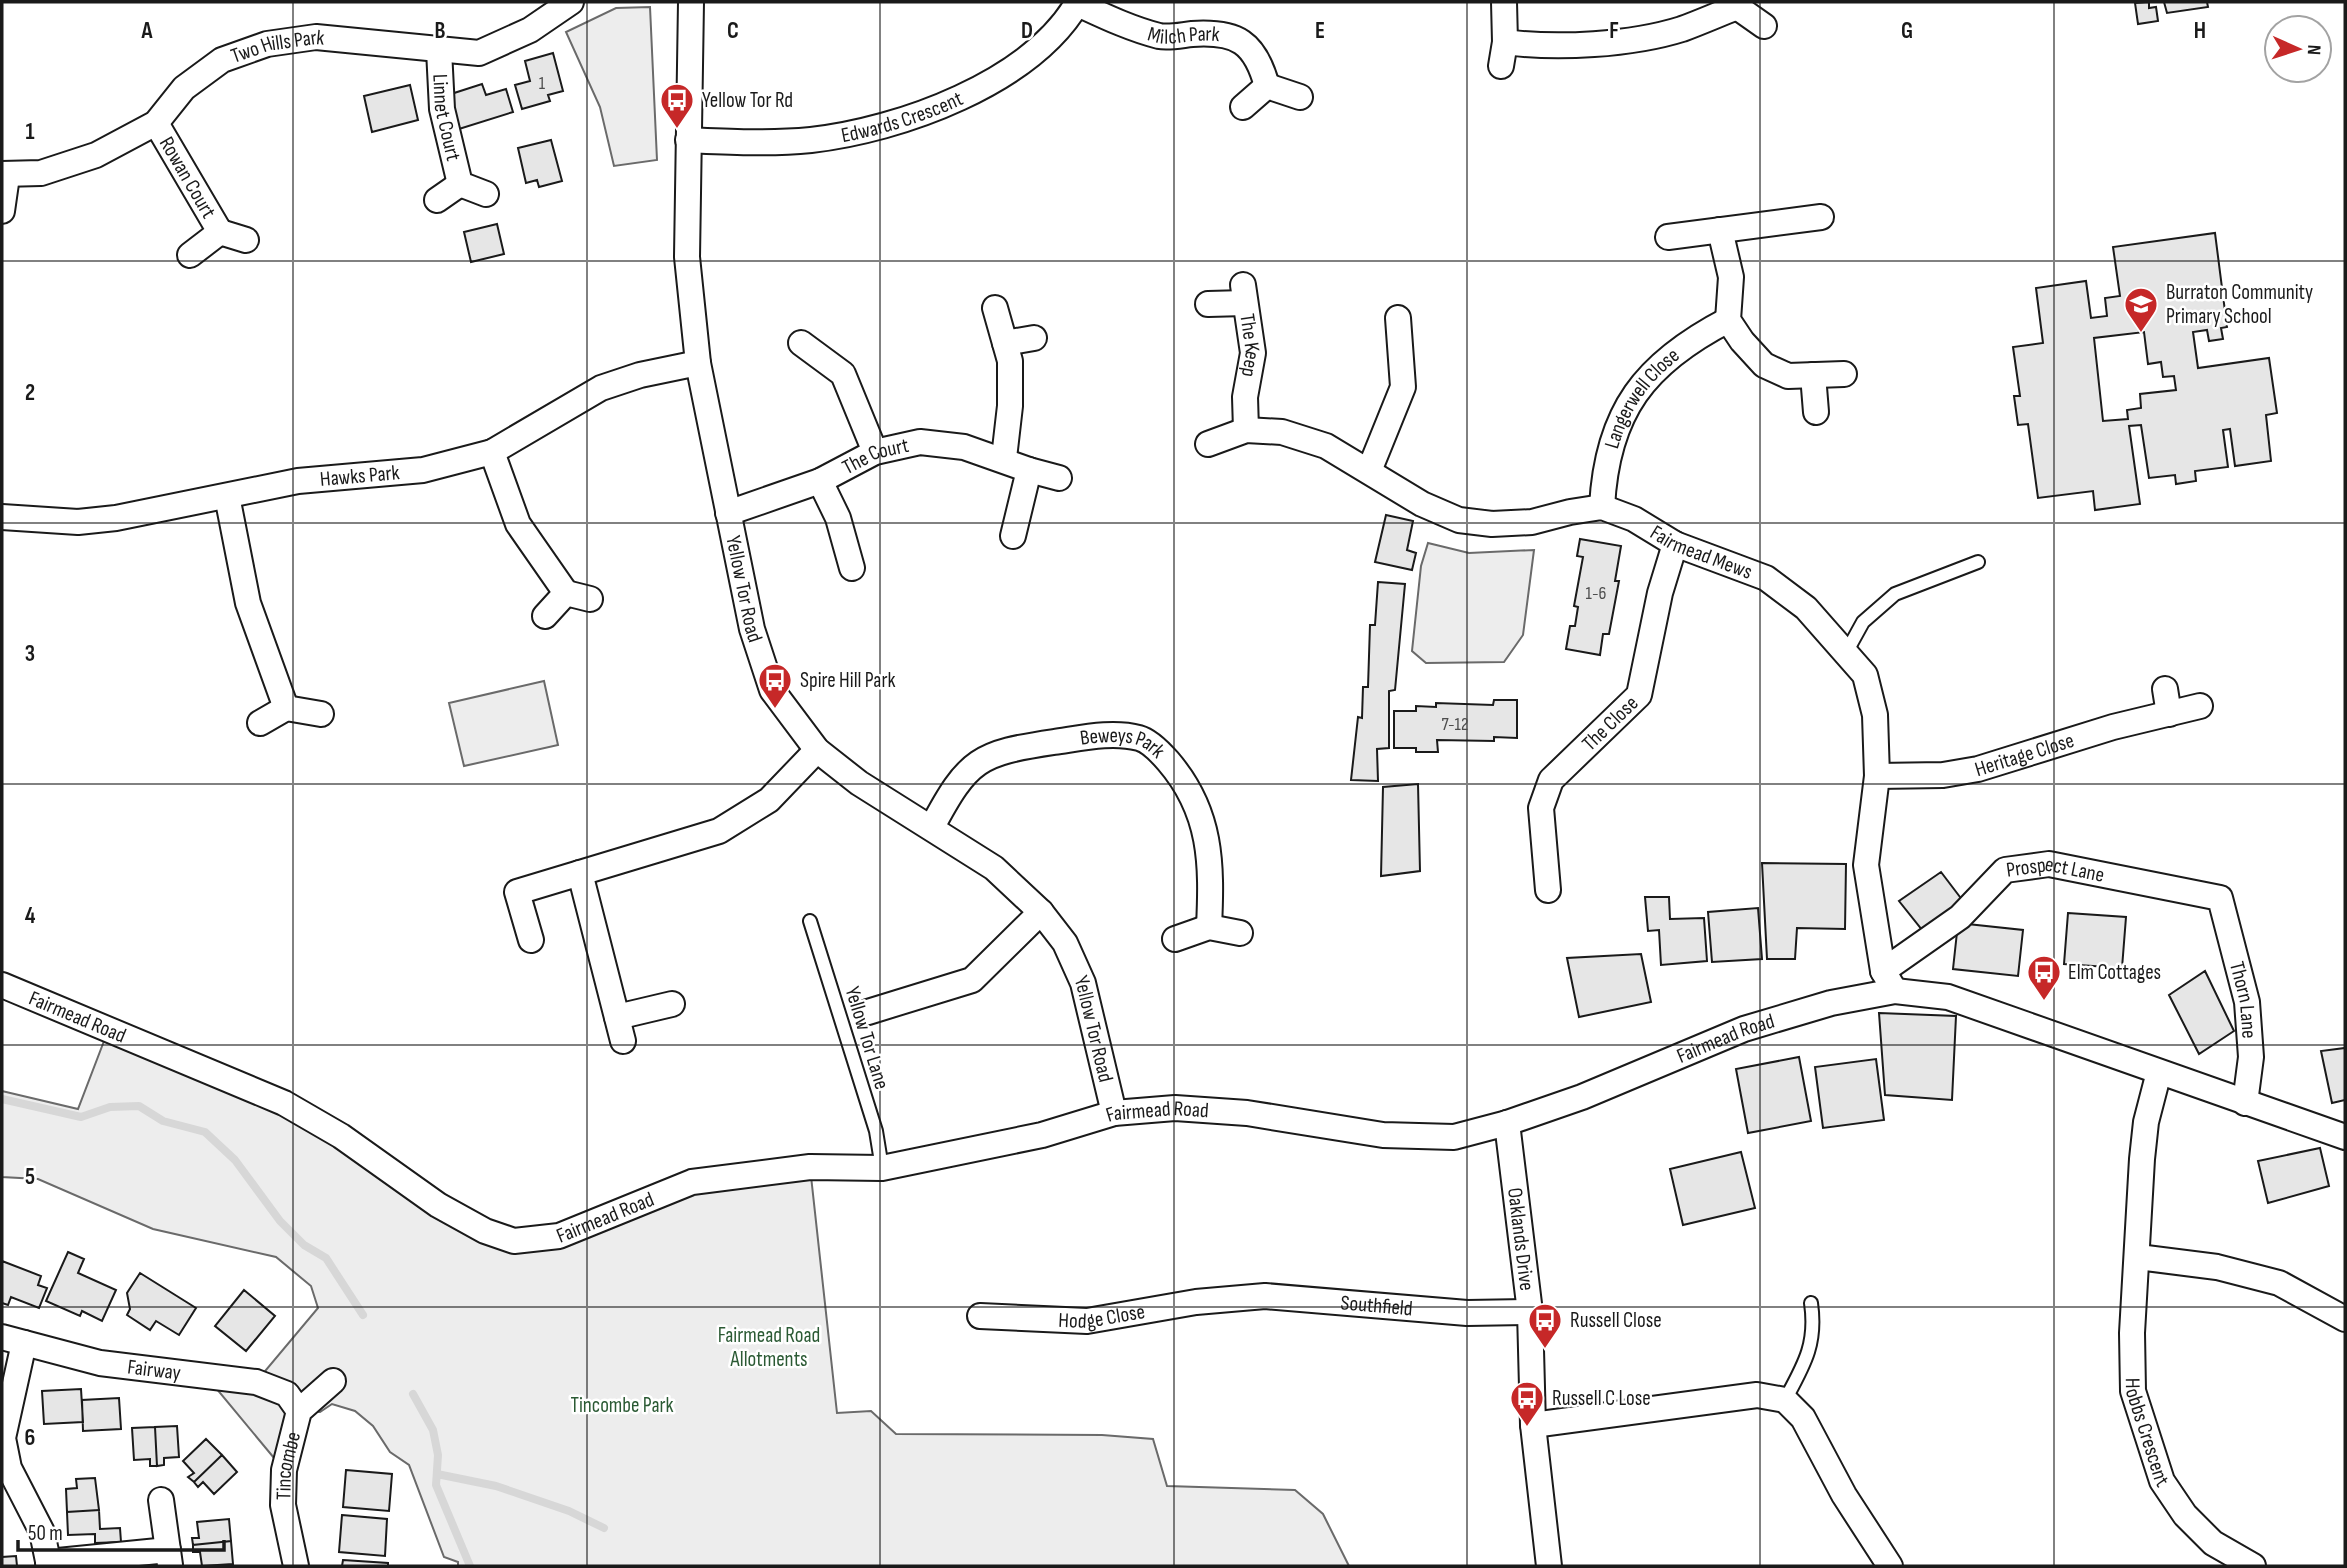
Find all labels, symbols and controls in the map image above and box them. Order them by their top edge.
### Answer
north arrow [2263,14,2333,84]
text: A [141,17,154,45]
text: B [435,17,446,45]
text: C [727,17,739,45]
text: D [1021,17,1033,45]
text: E [1315,17,1325,45]
text: F [1609,17,1619,45]
text: G [1901,17,1913,45]
text: H [2194,17,2206,45]
street label: Milch Park [1145,21,1221,49]
street label: Two Hills Park [228,25,326,68]
text: N [2302,44,2325,55]
street label: Linnet Court [428,73,467,163]
house number: 1 [539,73,546,94]
bus stop icon: Yellow Tor Rd [658,81,696,130]
street label: Edwards Crescent [839,86,967,148]
place label: Yellow Tor Rd [702,88,793,113]
text: 1 [25,118,35,146]
street label: Rowan Court [154,132,222,223]
place label: Burraton Community Primary School [2166,280,2313,329]
school or university icon: Burraton Community Primary School [2122,285,2160,334]
street label: The Keep [1235,312,1266,379]
street label: Langerwell Close [1599,342,1684,451]
text: 2 [25,379,35,407]
street label: The Court [838,432,911,479]
street label: Hawks Park [319,460,401,492]
street label: Fairmead Mews [1646,520,1756,584]
street label: Yellow Tor Road [721,533,768,645]
house number: 1-6 [1586,583,1607,604]
text: 3 [25,640,35,668]
bus stop icon: Spire Hill Park [756,661,794,710]
place label: Spire Hill Park [800,668,896,693]
street label: The Close [1577,690,1643,756]
house number: 7-12 [1442,714,1468,735]
street label: Beweys Park [1078,722,1171,763]
street label: Heritage Close [1972,727,2077,782]
street label: Prospect Lane [2005,851,2107,887]
text: 4 [25,902,36,930]
bus stop icon: Elm Cottages [2025,953,2063,1002]
street label: Thorn Lane [2225,959,2262,1039]
place label: Elm Cottages [2068,960,2161,985]
street label: Yellow Tor Road [1069,972,1119,1085]
street label: Yellow Tor Lane [840,984,894,1092]
street label: Fairmead Road [25,985,130,1048]
street label: Fairmead Road [1673,1008,1777,1068]
street label: Fairmead Road [1103,1095,1210,1127]
text: 5 [25,1163,35,1191]
street label: Fairmead Road [553,1186,657,1248]
street label: Oaklands Drive [1502,1186,1540,1292]
street label: Southfield [1340,1290,1414,1321]
street label: Hodge Close [1058,1299,1147,1333]
bus stop icon: Russell Close [1526,1301,1564,1350]
place label: Russell Close [1570,1308,1662,1333]
park label: Fairmead Road Allotments [718,1323,820,1372]
street label: Fairway [126,1354,182,1385]
street label: Hobbs Crescent [2120,1378,2175,1491]
bus stop icon: Russell C Lose [1508,1379,1546,1428]
place label: Russell C Lose [1552,1386,1651,1411]
park label: Tincombe Park [570,1393,674,1418]
text: 6 [25,1424,35,1452]
street label: Tincombe [271,1429,306,1500]
scale bar [18,1508,224,1552]
text: 50 m [28,1521,63,1546]

